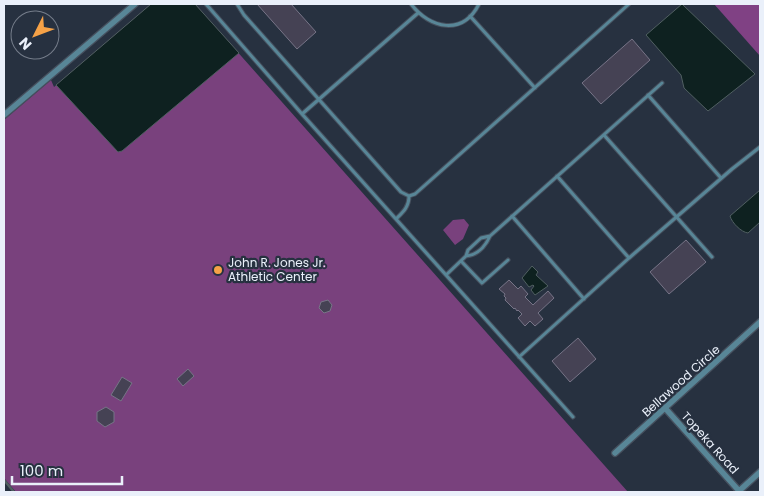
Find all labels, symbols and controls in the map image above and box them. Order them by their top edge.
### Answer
north arrow [10,10,60,60]
text: N [14,33,36,54]
place label: John R. Jones Jr. Athletic Center [228,254,326,285]
marker: John R. Jones Jr. Athletic Center [212,264,224,276]
street label: Bellawood Circle [638,341,723,420]
street label: Topeka Road [678,408,743,477]
scale bar [12,454,122,486]
text: 100 m [20,460,63,481]

